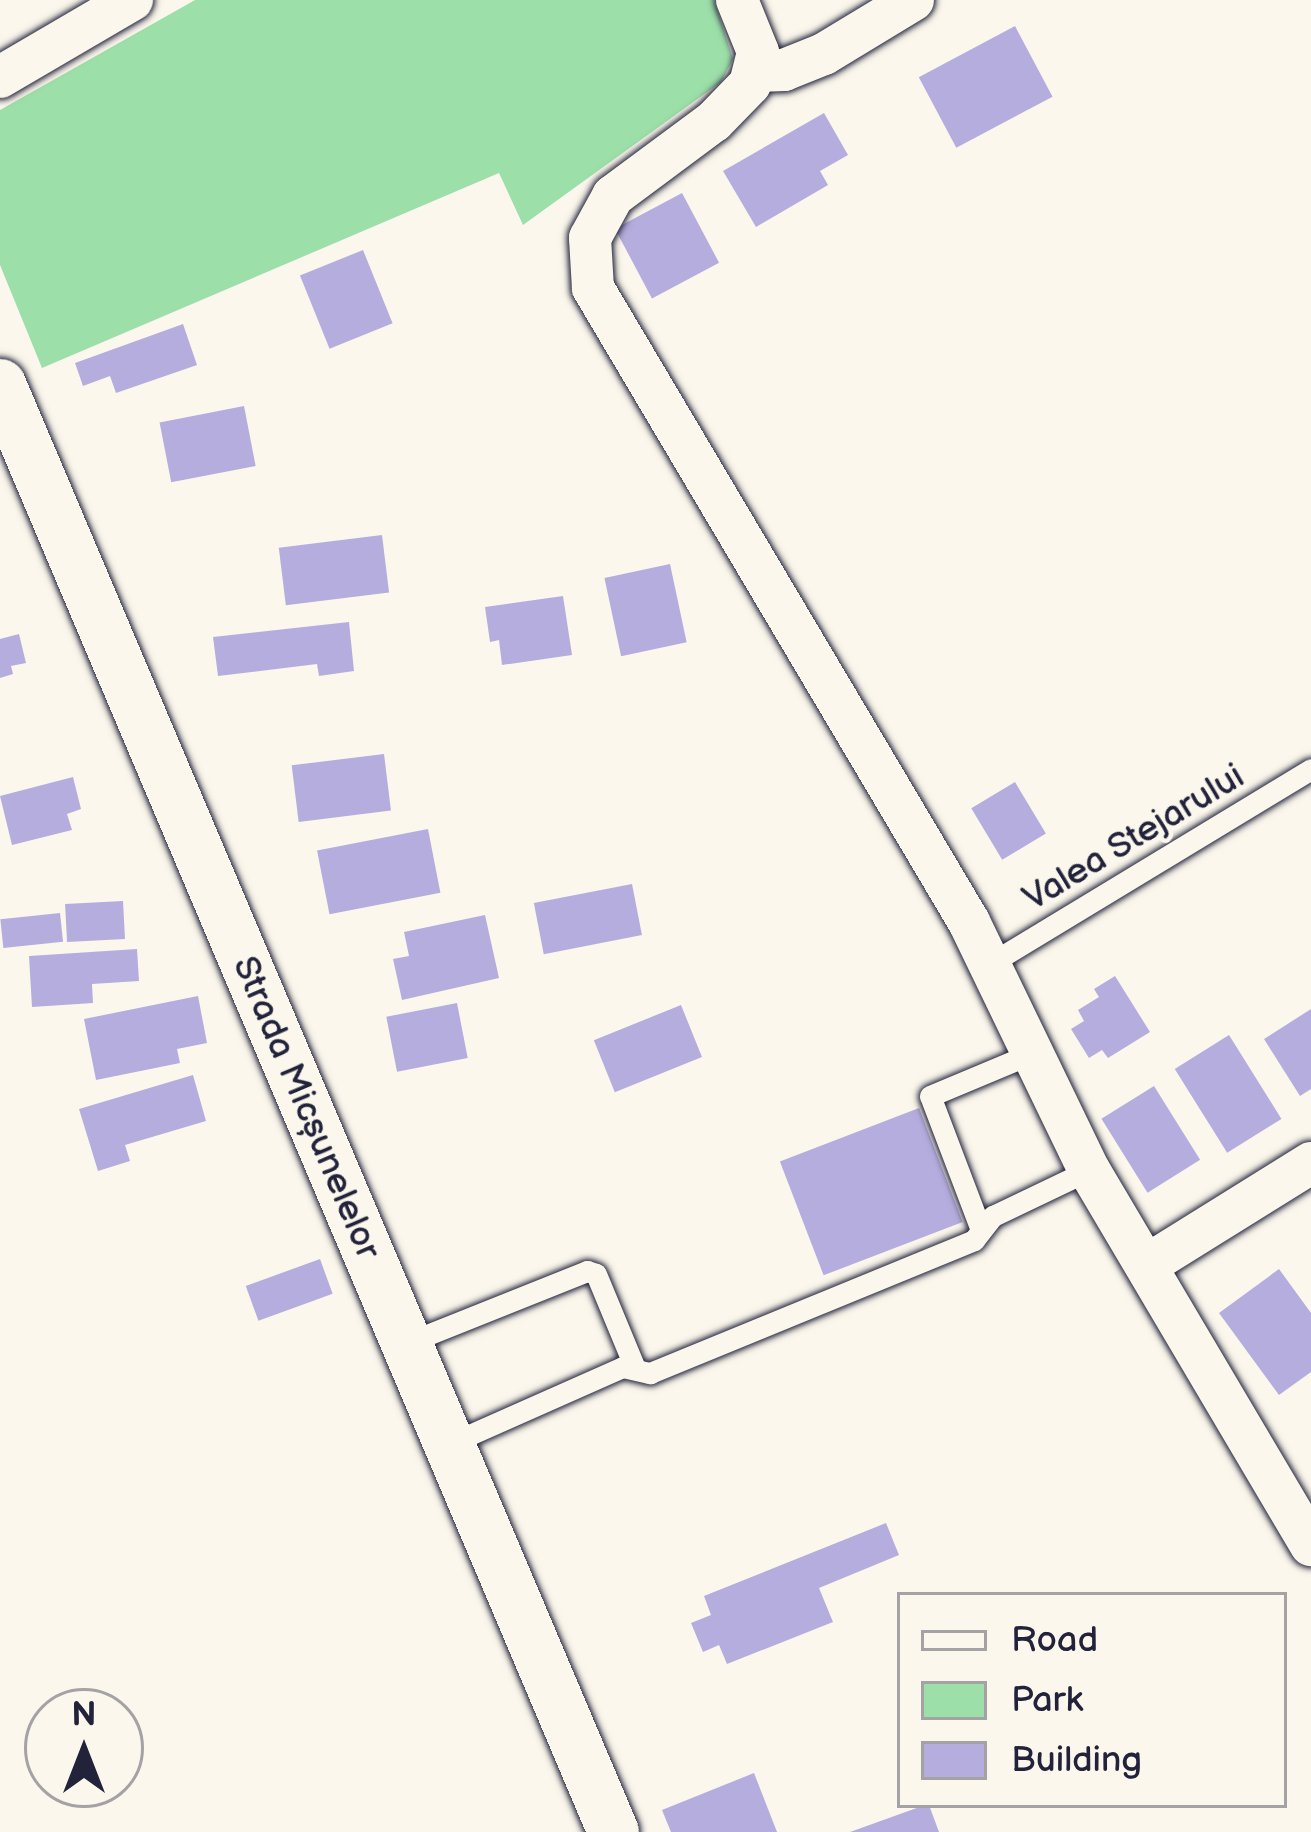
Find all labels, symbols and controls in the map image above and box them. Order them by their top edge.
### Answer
street label: Valea Stejarului [1015,755,1253,921]
street label: Strada Micșunelelor [223,950,389,1266]
legend [897,1592,1287,1808]
text: Road [1011,1619,1098,1662]
text: Park [1011,1679,1083,1722]
north arrow [24,1688,144,1808]
text: N [72,1695,96,1735]
text: Building [1011,1739,1142,1782]

